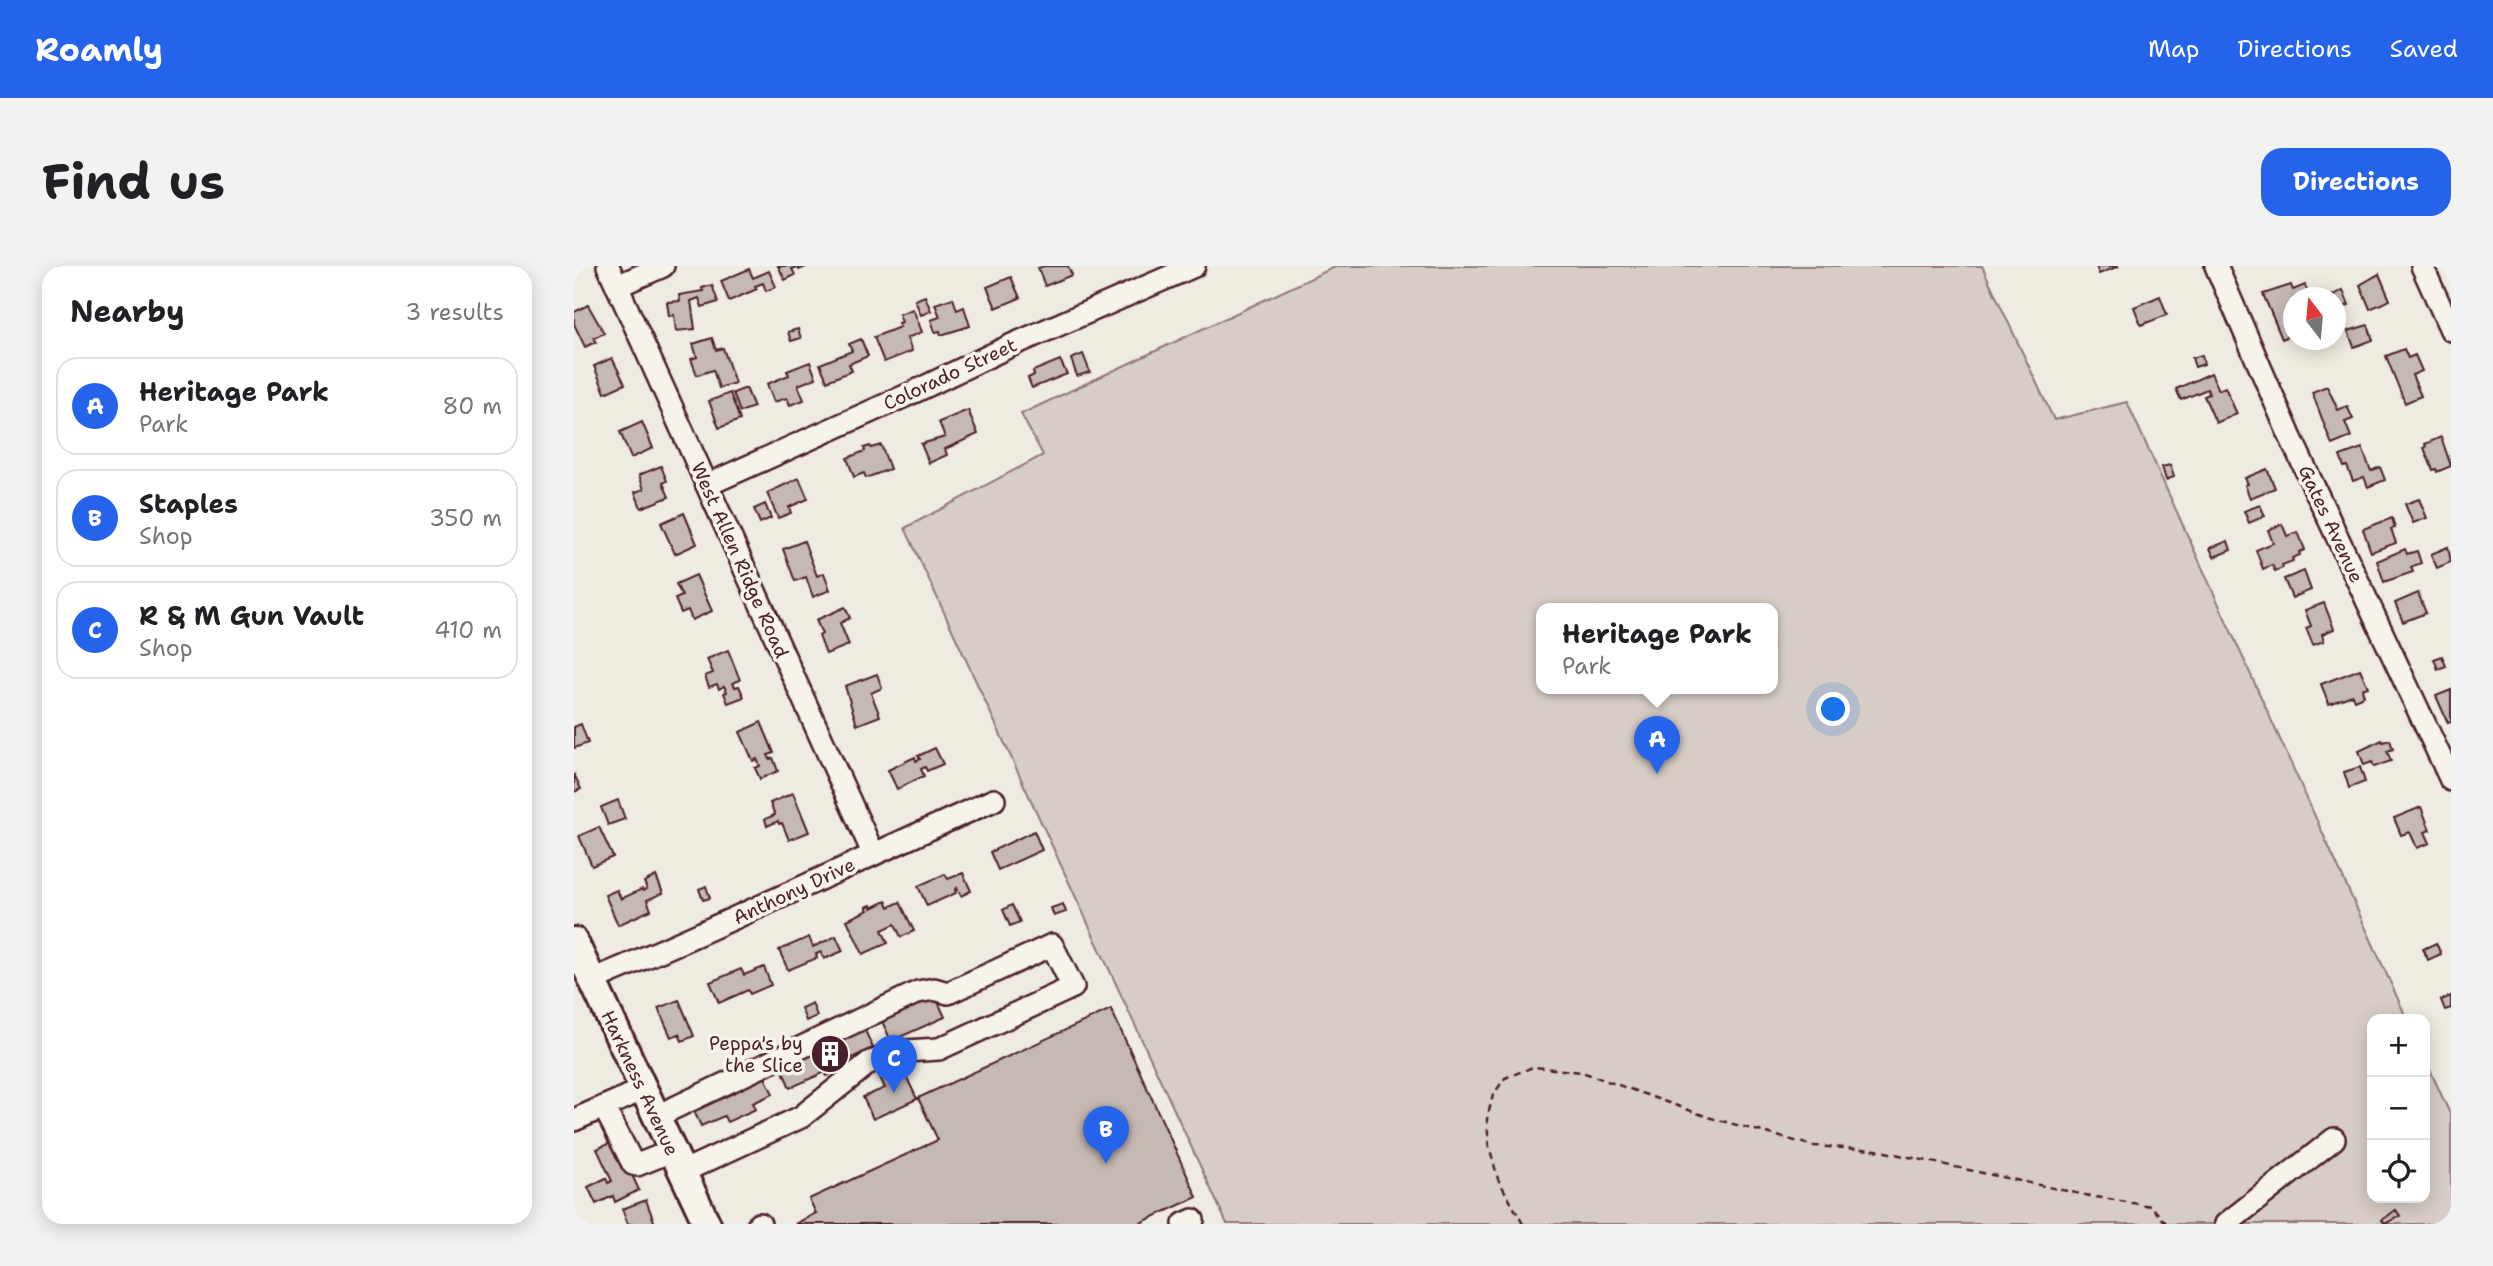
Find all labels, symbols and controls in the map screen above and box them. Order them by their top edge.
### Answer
text: Roamly [35,27,163,72]
text: Map [2148,33,2199,65]
text: Directions [2237,33,2352,65]
text: Saved [2390,33,2458,65]
button: Directions [2261,148,2451,216]
text: Find us [42,149,225,215]
north arrow [2283,287,2346,350]
text: Nearby [70,291,185,332]
text: 3 results [405,297,504,327]
street label: Colorado Street [879,332,1021,416]
text: Heritage Park [139,374,329,409]
text: A [86,391,104,421]
text: 80 m [443,391,502,421]
text: Park [139,409,188,439]
street label: West Allen Ridge Road [685,458,795,662]
street label: Gates Avenue [2293,461,2369,587]
text: Staples [139,486,238,521]
text: B [88,503,102,533]
text: 350 m [429,503,502,533]
text: Shop [139,521,193,551]
text: R & M Gun Vault [139,598,364,633]
popup [1536,603,1778,694]
text: C [88,615,102,645]
text: 410 m [434,615,502,645]
text: Heritage Park [1562,616,1752,651]
text: Shop [139,633,193,663]
text: Park [1562,651,1611,681]
your location [1816,692,1850,726]
pin: A [1634,716,1680,774]
street label: Anthony Drive [729,852,859,930]
street label: Harkness Avenue [595,1006,685,1160]
map controls [2367,1014,2430,1203]
button: + [2367,1014,2430,1077]
place label: Peppa's by the Slice [709,1031,803,1078]
building icon: Peppa's by the Slice [809,1033,851,1075]
pin: C [871,1035,917,1093]
button: − [2367,1077,2430,1140]
pin: B [1083,1106,1129,1164]
button: locate [2367,1140,2430,1203]

